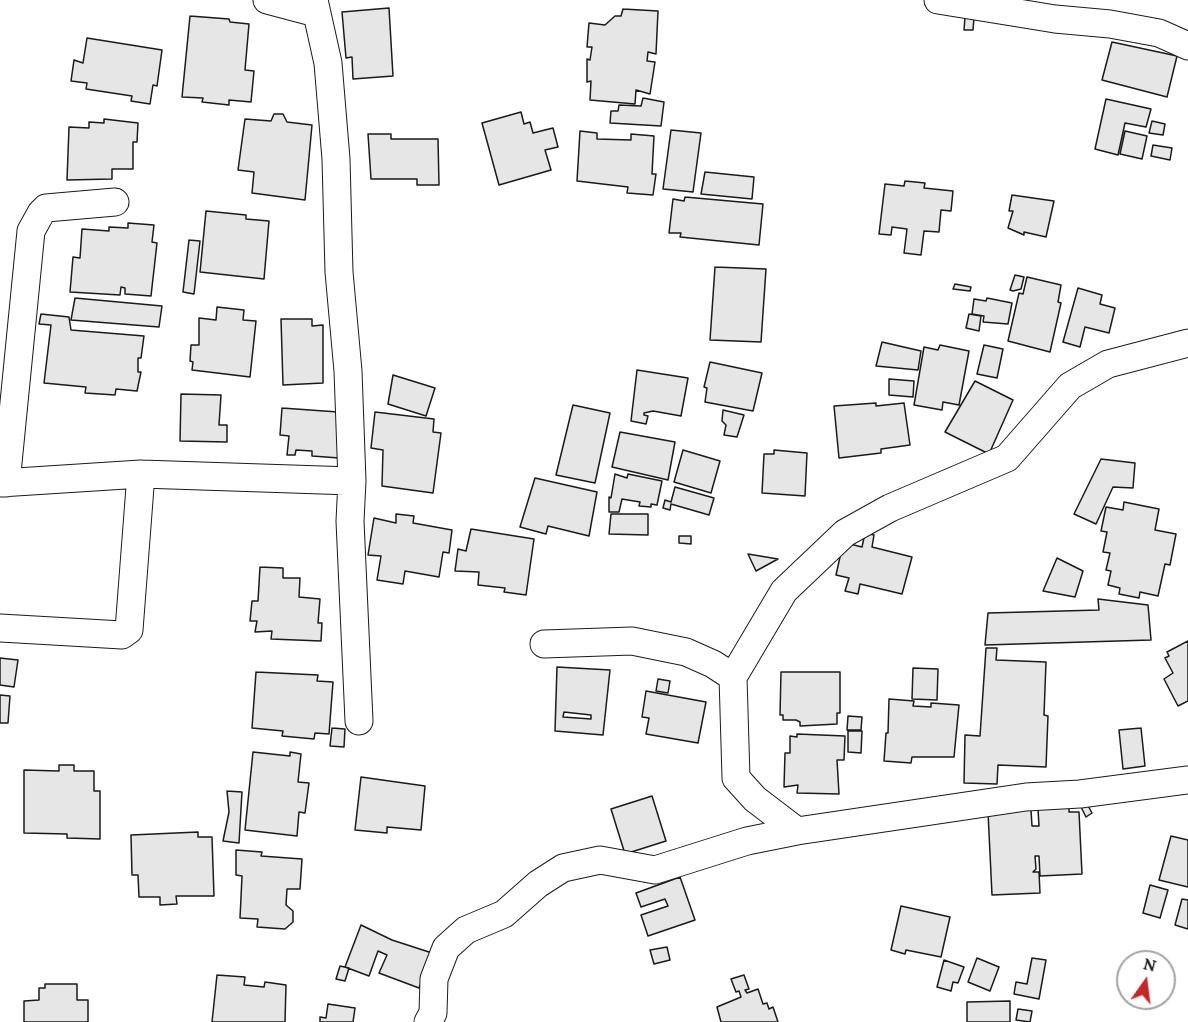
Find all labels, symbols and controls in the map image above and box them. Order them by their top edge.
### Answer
north arrow [1116,950,1176,1010]
text: N [1141,953,1158,976]

